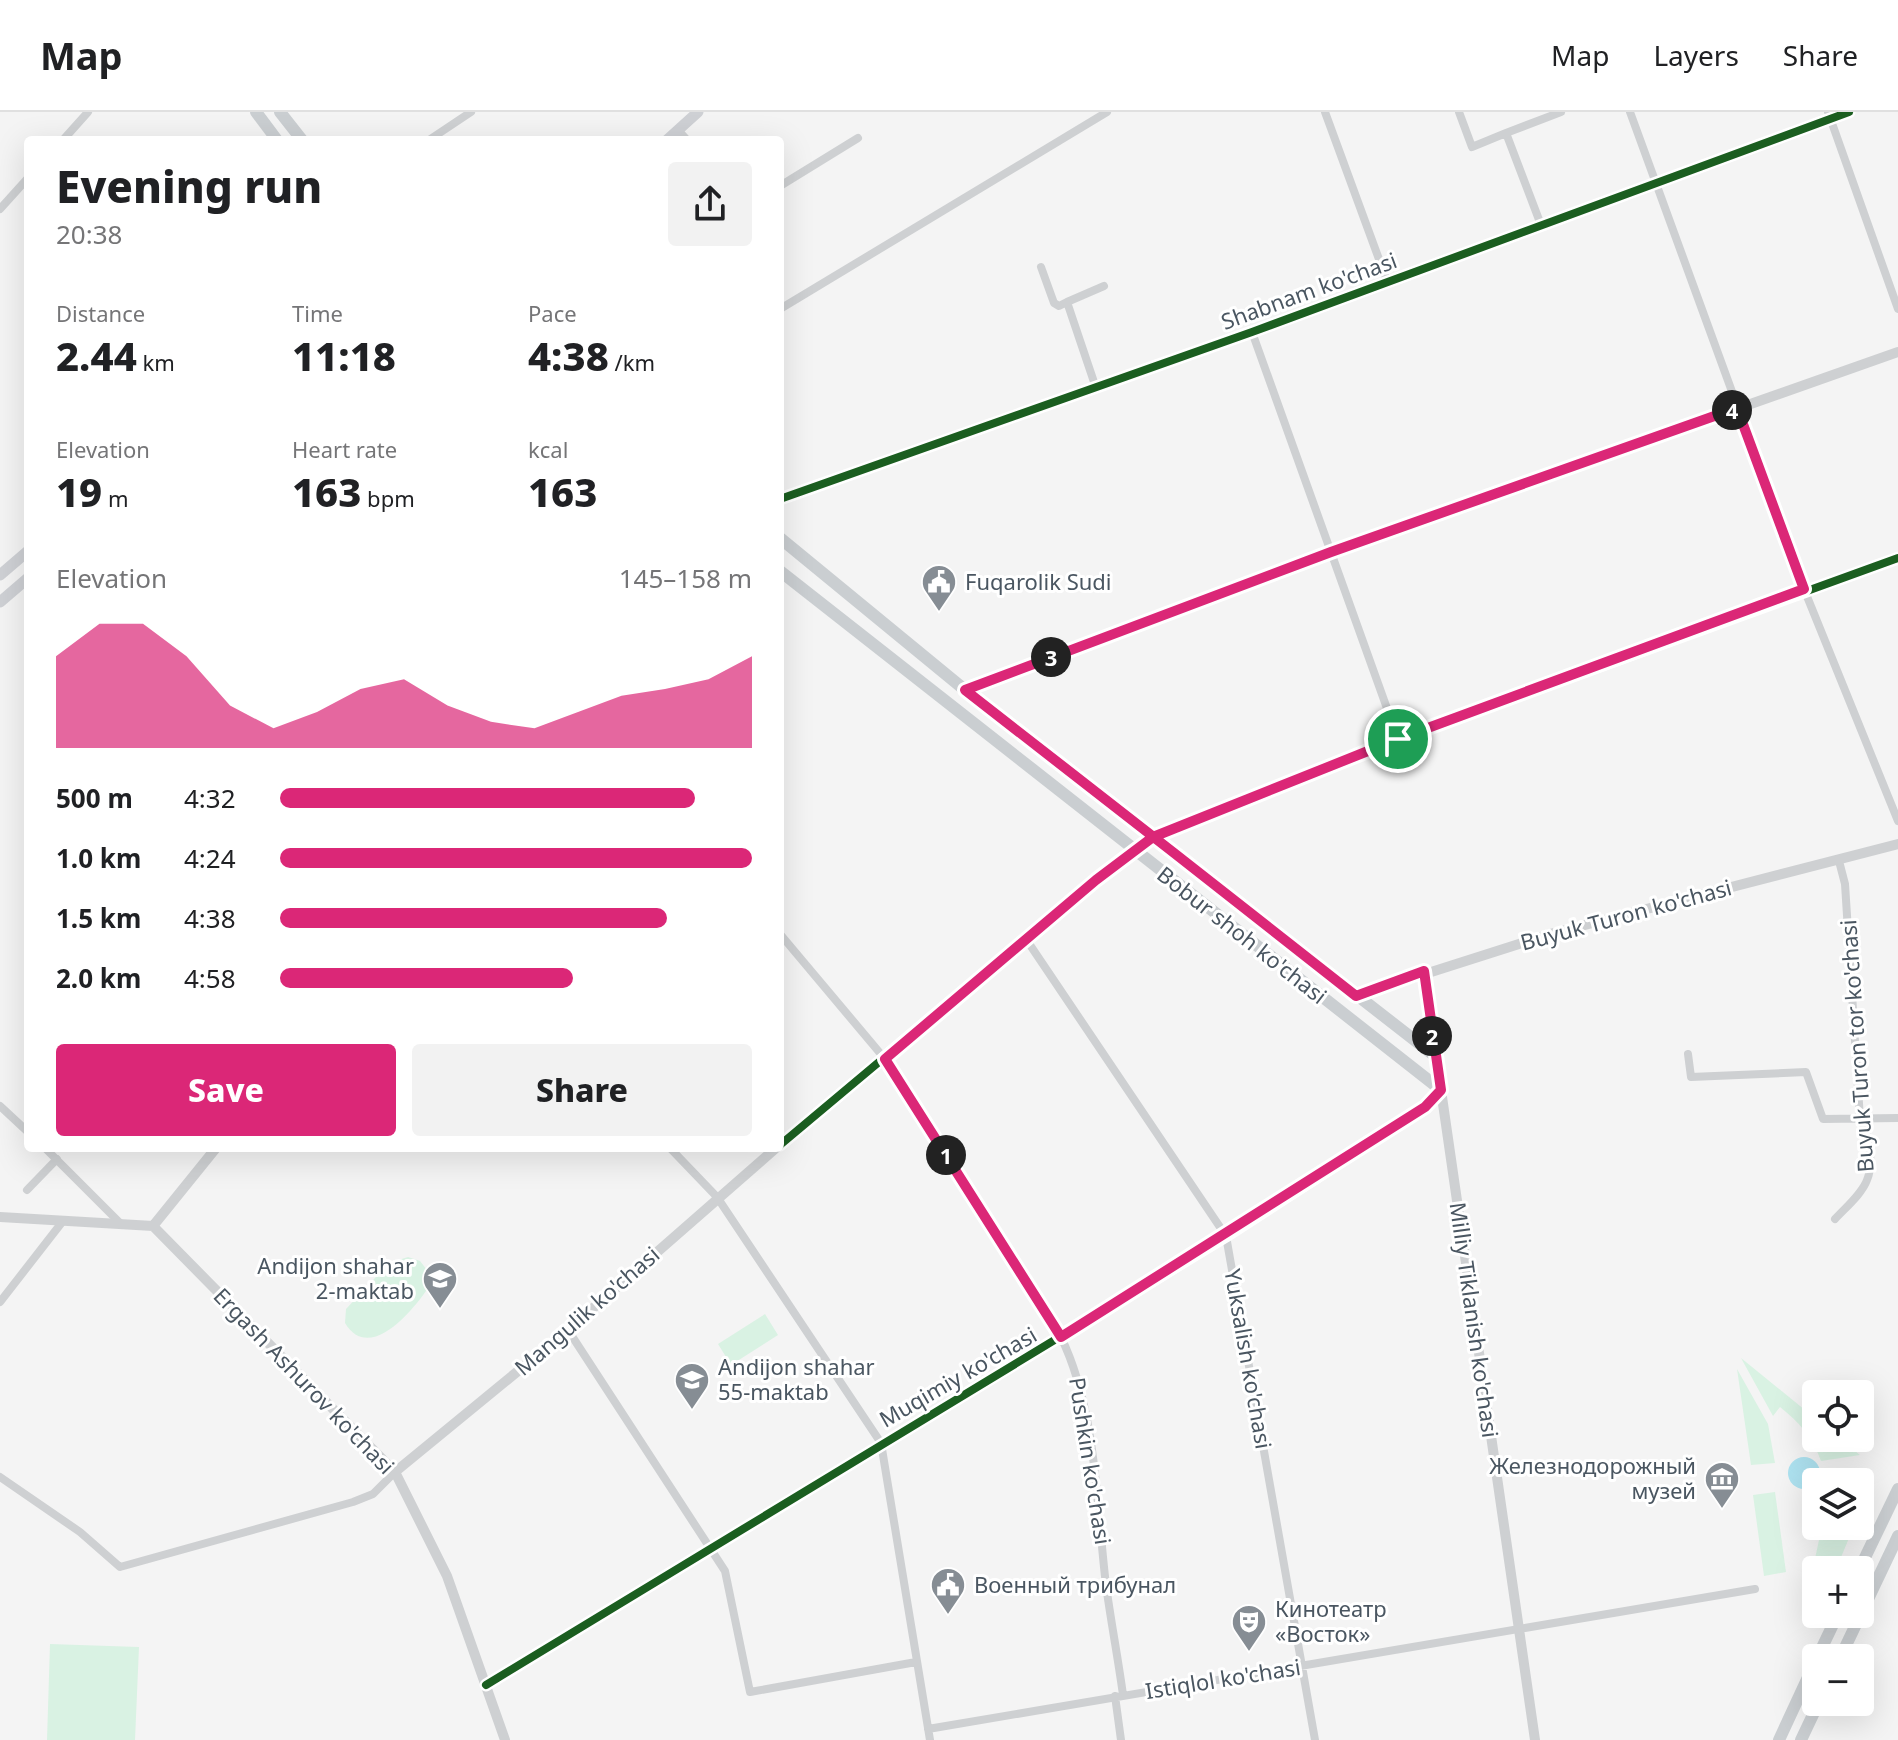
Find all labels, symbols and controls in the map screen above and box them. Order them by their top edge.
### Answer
text: Map [40,29,123,81]
text: Map [1551,36,1609,74]
text: Layers [1653,36,1739,74]
text: Share [1783,36,1858,74]
text: Evening run [56,156,322,216]
button: share [668,162,752,246]
text: 20:38 [56,216,122,252]
street label: Shabnam ko'chasi [1217,244,1401,336]
text: Distance [56,298,145,328]
text: Time [292,298,343,328]
text: Pace [528,298,577,328]
text: 2.44 [56,328,137,383]
text: 11:18 [292,328,396,383]
text: 4:38 [528,328,609,383]
text: km [137,347,175,377]
text: /km [609,347,655,377]
pin: 4 [1712,390,1752,430]
text: 4 [1726,395,1738,425]
text: Elevation [56,434,150,464]
text: Heart rate [292,434,397,464]
text: kcal [528,434,568,464]
text: 19 [56,464,102,519]
text: 163 [292,464,361,519]
text: 163 [528,464,597,519]
text: m [102,483,129,513]
text: bpm [361,483,415,513]
text: Elevation [56,560,167,596]
text: 145–158 m [619,560,752,596]
public building icon: Fuqarolik Sudi [920,563,958,613]
place label: Fuqarolik Sudi [965,566,1112,596]
pin: 3 [1031,637,1071,677]
text: 3 [1045,642,1057,672]
pin [1364,705,1432,773]
icon: arrive [1376,717,1420,761]
text: 500 m [56,780,133,816]
text: 4:32 [184,780,236,816]
text: 1.0 km [56,840,141,876]
text: 4:24 [184,840,236,876]
street label: Bobur shoh ko'chasi [1152,859,1334,1010]
street label: Buyuk Turon ko'chasi [1517,871,1735,957]
text: 1.5 km [56,900,141,936]
text: 4:38 [184,900,236,936]
street label: Buyuk Turon tor ko'chasi [1832,919,1880,1174]
text: 2.0 km [56,960,141,996]
text: 4:58 [184,960,236,996]
pin: 2 [1412,1016,1452,1056]
text: 2 [1426,1021,1438,1051]
button: Save [56,1044,396,1136]
button: Share [412,1044,752,1136]
pin: 1 [926,1135,966,1175]
text: 1 [940,1140,952,1170]
street label: Milliy Tiklanish ko'chasi [1444,1200,1506,1440]
street label: Mangulik ko'chasi [507,1239,665,1382]
place label: Andijon shahar 2-maktab [257,1250,414,1305]
school or university icon: Andijon shahar 2-maktab [421,1260,459,1310]
street label: Yuksalish ko'chasi [1218,1266,1280,1451]
street label: Ergash Ashurov ko'chasi [208,1281,402,1480]
street label: Muqimiy ko'chasi [873,1319,1042,1433]
place label: Andijon shahar 55-maktab [718,1351,875,1406]
school or university icon: Andijon shahar 55-maktab [673,1361,711,1411]
street label: Pushkin ko'chasi [1063,1375,1119,1547]
map controls [1802,1380,1874,1716]
button: locate [1802,1380,1874,1452]
place label: Железнодорожный музей [1489,1450,1696,1505]
museum icon: Железнодорожный музей [1703,1460,1741,1510]
button: layers [1802,1468,1874,1540]
button: + [1802,1556,1874,1628]
public building icon: Военный трибунал [929,1566,967,1616]
place label: Военный трибунал [974,1569,1176,1599]
place label: Кинотеатр «Восток» [1275,1593,1387,1648]
theatre icon: Кинотеатр «Восток» [1230,1603,1268,1653]
button: − [1802,1644,1874,1716]
street label: Istiqlol ko'chasi [1143,1651,1303,1705]

